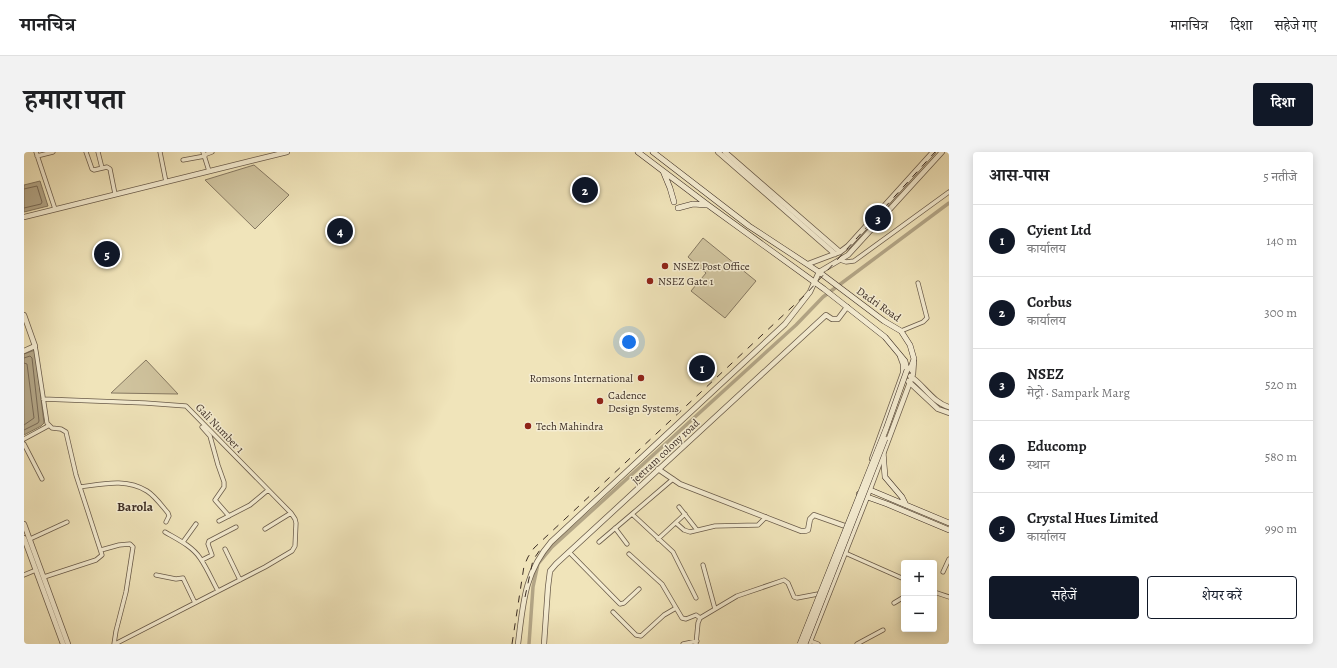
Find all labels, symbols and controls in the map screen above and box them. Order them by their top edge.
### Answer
text: मानचित्र [20,12,75,38]
text: मानचित्र [1170,16,1208,35]
text: दिशा [1230,16,1252,35]
text: सहेजे गए [1274,16,1317,35]
text: हमारा पता [24,81,124,119]
button: दिशा [1253,83,1313,126]
text: आस-पास [989,164,1049,187]
text: 5 नतीजे [1263,168,1297,185]
pin: 2 [572,175,598,205]
pin: 3 [865,203,891,233]
pin: 4 [327,216,353,246]
text: Cyient Ltd [1027,220,1091,240]
text: 1 [1000,232,1004,249]
text: 140 m [1266,232,1297,249]
pin: 5 [94,239,120,269]
text: कार्यालय [1027,240,1066,257]
place label: NSEZ Post Office [673,259,750,274]
marker: NSEZ Post Office [660,261,670,271]
place label: NSEZ Gate 1 [658,274,714,289]
marker: NSEZ Gate 1 [645,276,655,286]
street label: Dadri Road [853,284,904,325]
text: Corbus [1027,292,1072,312]
text: 2 [999,304,1005,321]
text: 300 m [1264,304,1297,321]
text: कार्यालय [1027,312,1066,329]
your location [619,332,639,352]
pin: 1 [689,353,715,383]
text: NSEZ [1027,364,1064,384]
place label: Romsons International [530,371,633,386]
marker: Romsons International [636,373,646,383]
text: 3 [999,376,1005,393]
text: 520 m [1265,376,1297,393]
text: मेट्रो · Sampark Marg [1027,384,1130,401]
place label: Cadence Design Systems [608,388,679,416]
marker: Cadence Design Systems [595,396,605,406]
street label: Gali Number 1 [192,400,247,457]
street label: jeetram colony road [628,416,703,487]
place label: Tech Mahindra [536,419,604,434]
marker: Tech Mahindra [523,421,533,431]
text: Educomp [1027,436,1087,456]
text: 4 [999,448,1005,465]
text: 580 m [1265,448,1297,465]
text: स्थान [1027,456,1050,473]
district label: Barola [117,498,154,515]
text: Crystal Hues Limited [1027,508,1158,528]
text: 5 [999,520,1005,537]
text: 990 m [1265,520,1297,537]
text: कार्यालय [1027,528,1066,545]
map controls [901,560,937,632]
button: + [901,560,937,596]
button: सहेजें [989,576,1139,619]
button: शेयर करें [1147,576,1297,619]
button: − [901,596,937,632]

